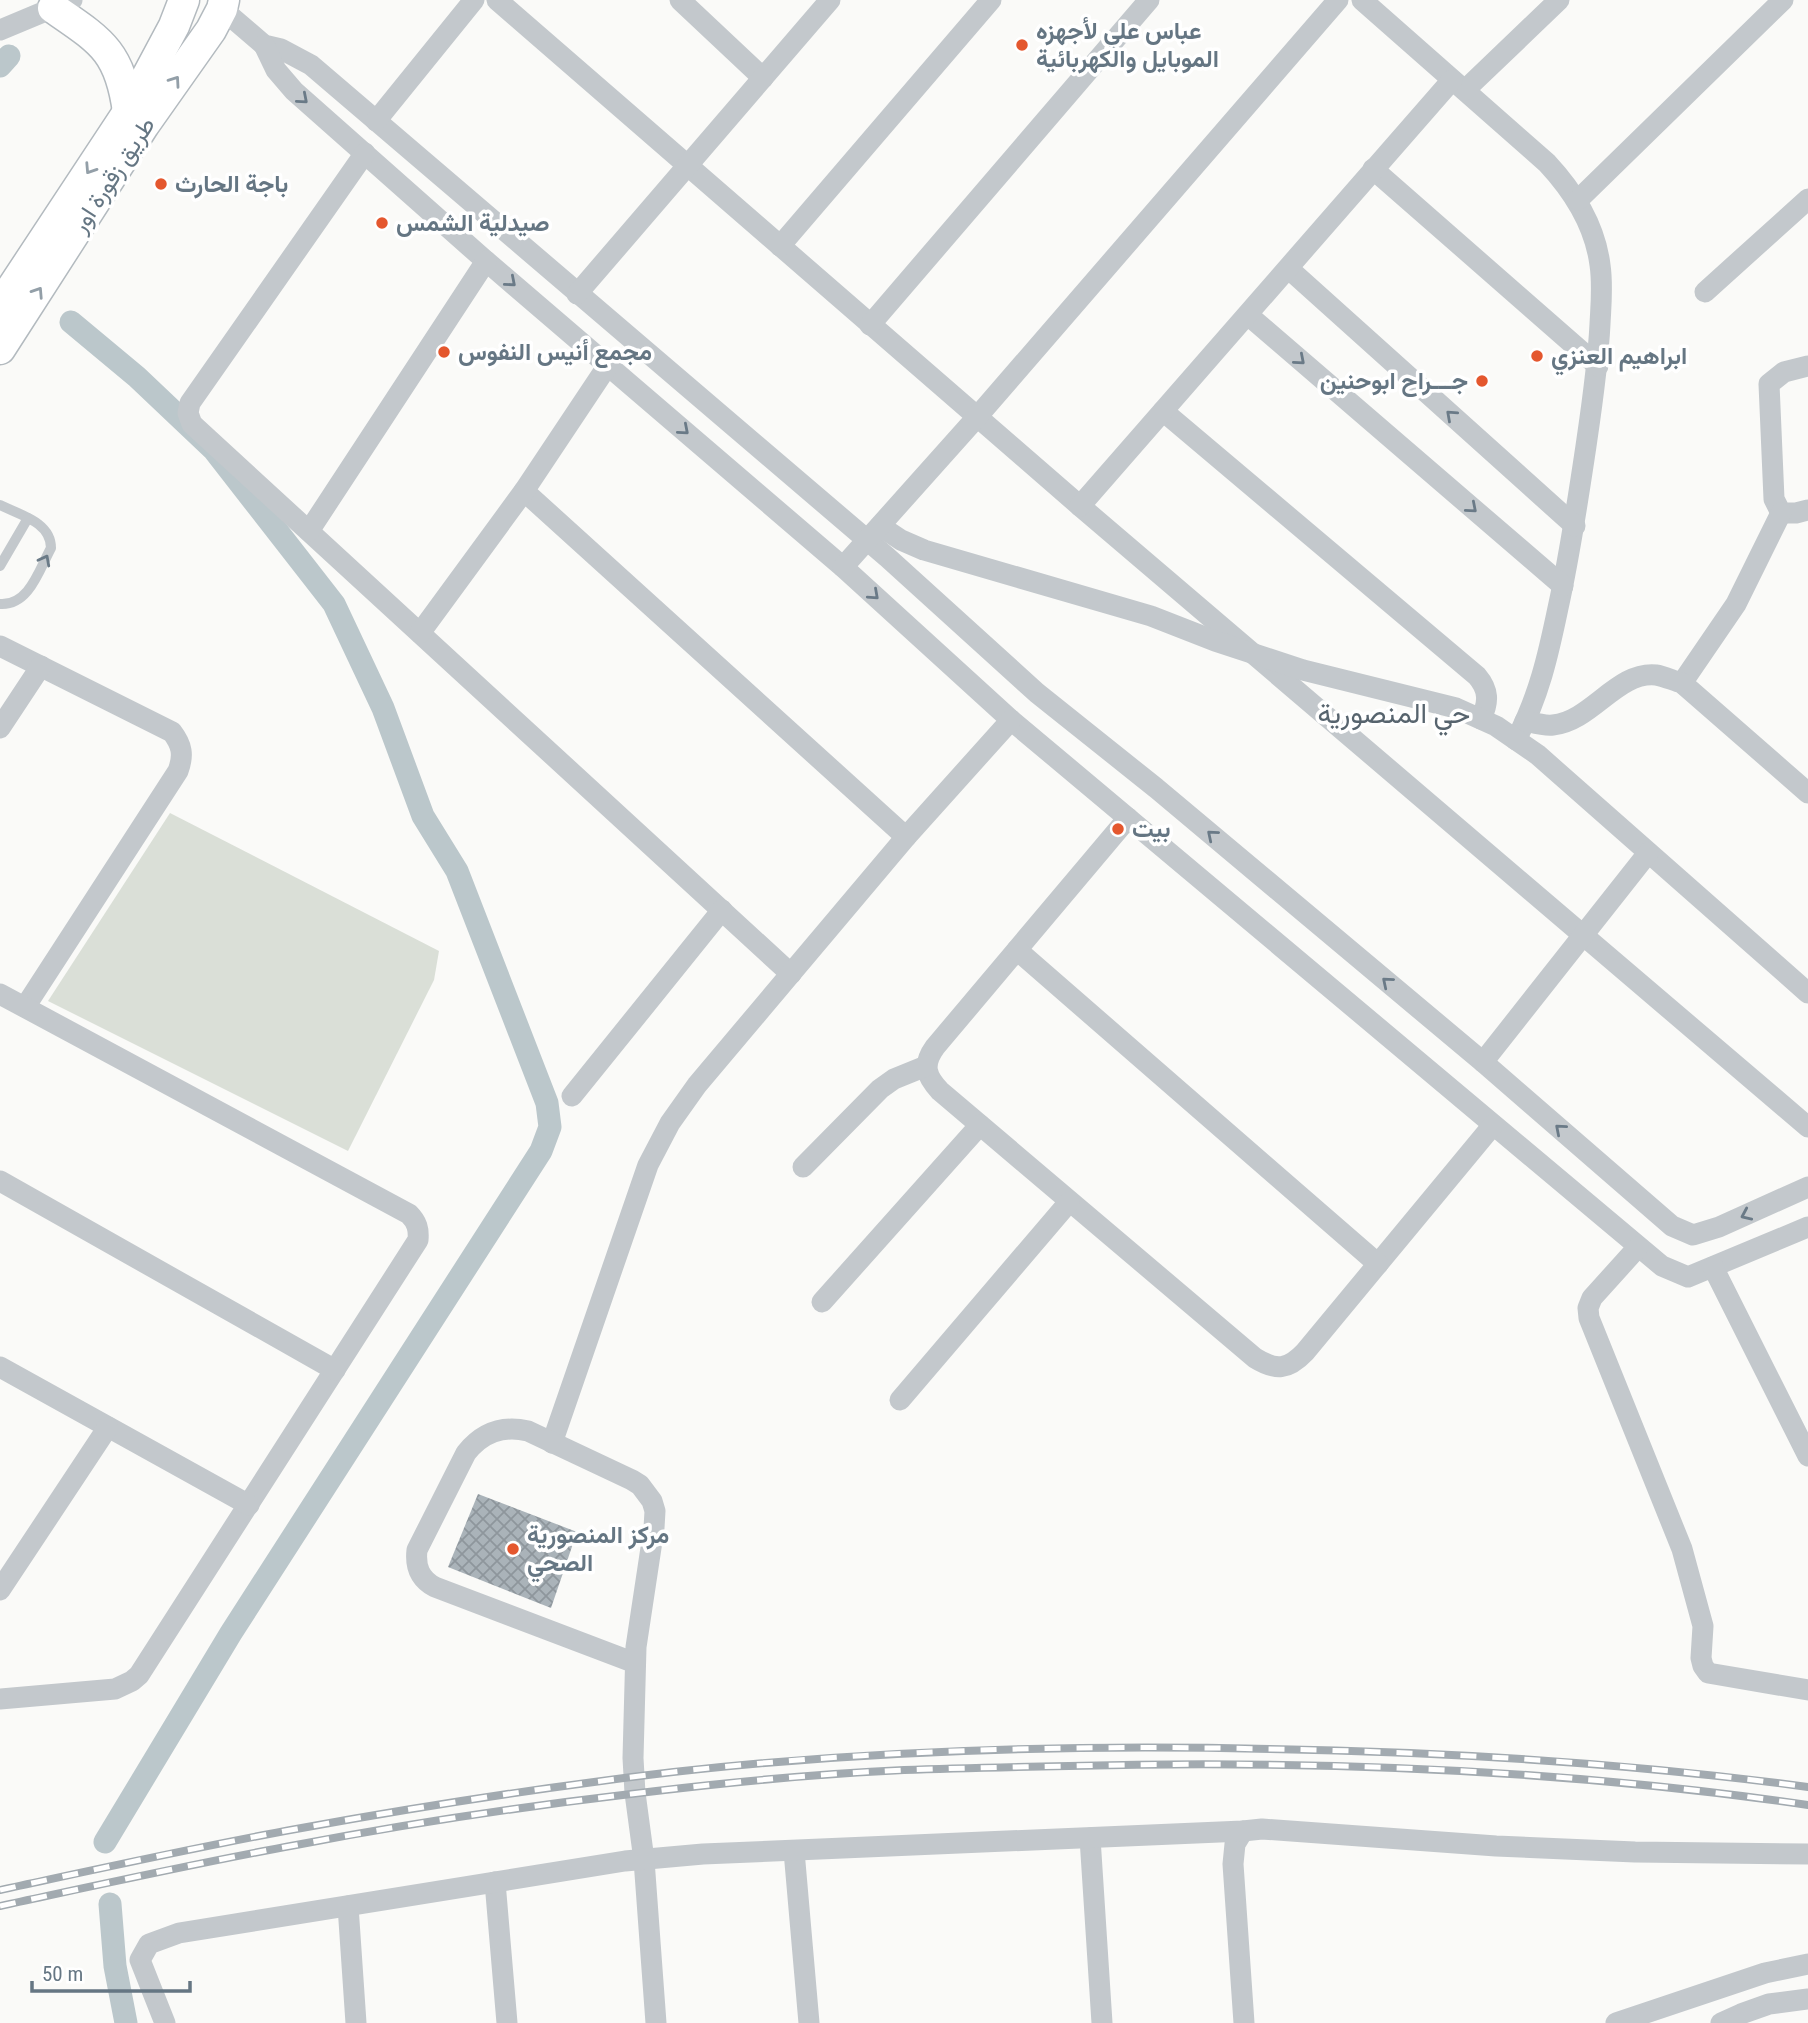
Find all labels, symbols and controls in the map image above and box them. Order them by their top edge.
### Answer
place label: عباس علي لأجهزه الموبايل والكهربائية [1036,16,1219,74]
marker: عباس علي لأجهزه الموبايل والكهربائية [1014,37,1030,53]
one-way arrow [167,76,179,89]
one-way arrow [295,91,308,103]
street label: طريق زقورة اور [65,112,162,239]
one-way arrow [85,162,98,175]
place label: باجة الحارث [175,170,288,199]
marker: باجة الحارث [153,176,169,192]
place label: صيدلية الشمس [396,209,550,237]
marker: صيدلية الشمس [374,215,390,231]
one-way arrow [503,274,516,286]
one-way arrow [29,286,42,299]
place label: مجمع أنيس النفوس [458,338,652,369]
place label: ابراهيم العنزي [1551,342,1687,376]
marker: مجمع أنيس النفوس [436,344,452,360]
marker: ابراهيم العنزي [1529,348,1545,364]
one-way arrow [1291,352,1304,364]
place label: جـــراح ابوحنين [1320,367,1468,397]
marker: جـــراح ابوحنين [1474,373,1490,389]
one-way arrow [1446,410,1459,423]
one-way arrow [675,422,688,434]
one-way arrow [1464,500,1477,512]
one-way arrow [37,555,50,567]
one-way arrow [866,587,879,600]
district label: حي المنصورية [1318,697,1470,736]
place label: بيت [1132,815,1171,843]
marker: بيت [1110,821,1126,837]
one-way arrow [1208,831,1220,844]
one-way arrow [1382,977,1394,990]
one-way arrow [1555,1125,1568,1137]
one-way arrow [1741,1207,1753,1221]
place label: مركز المنصورية الصحي [527,1521,669,1583]
marker: مركز المنصورية الصحي [505,1541,521,1557]
scale bar [32,1950,189,1994]
text: 50 m [42,1962,83,1986]

